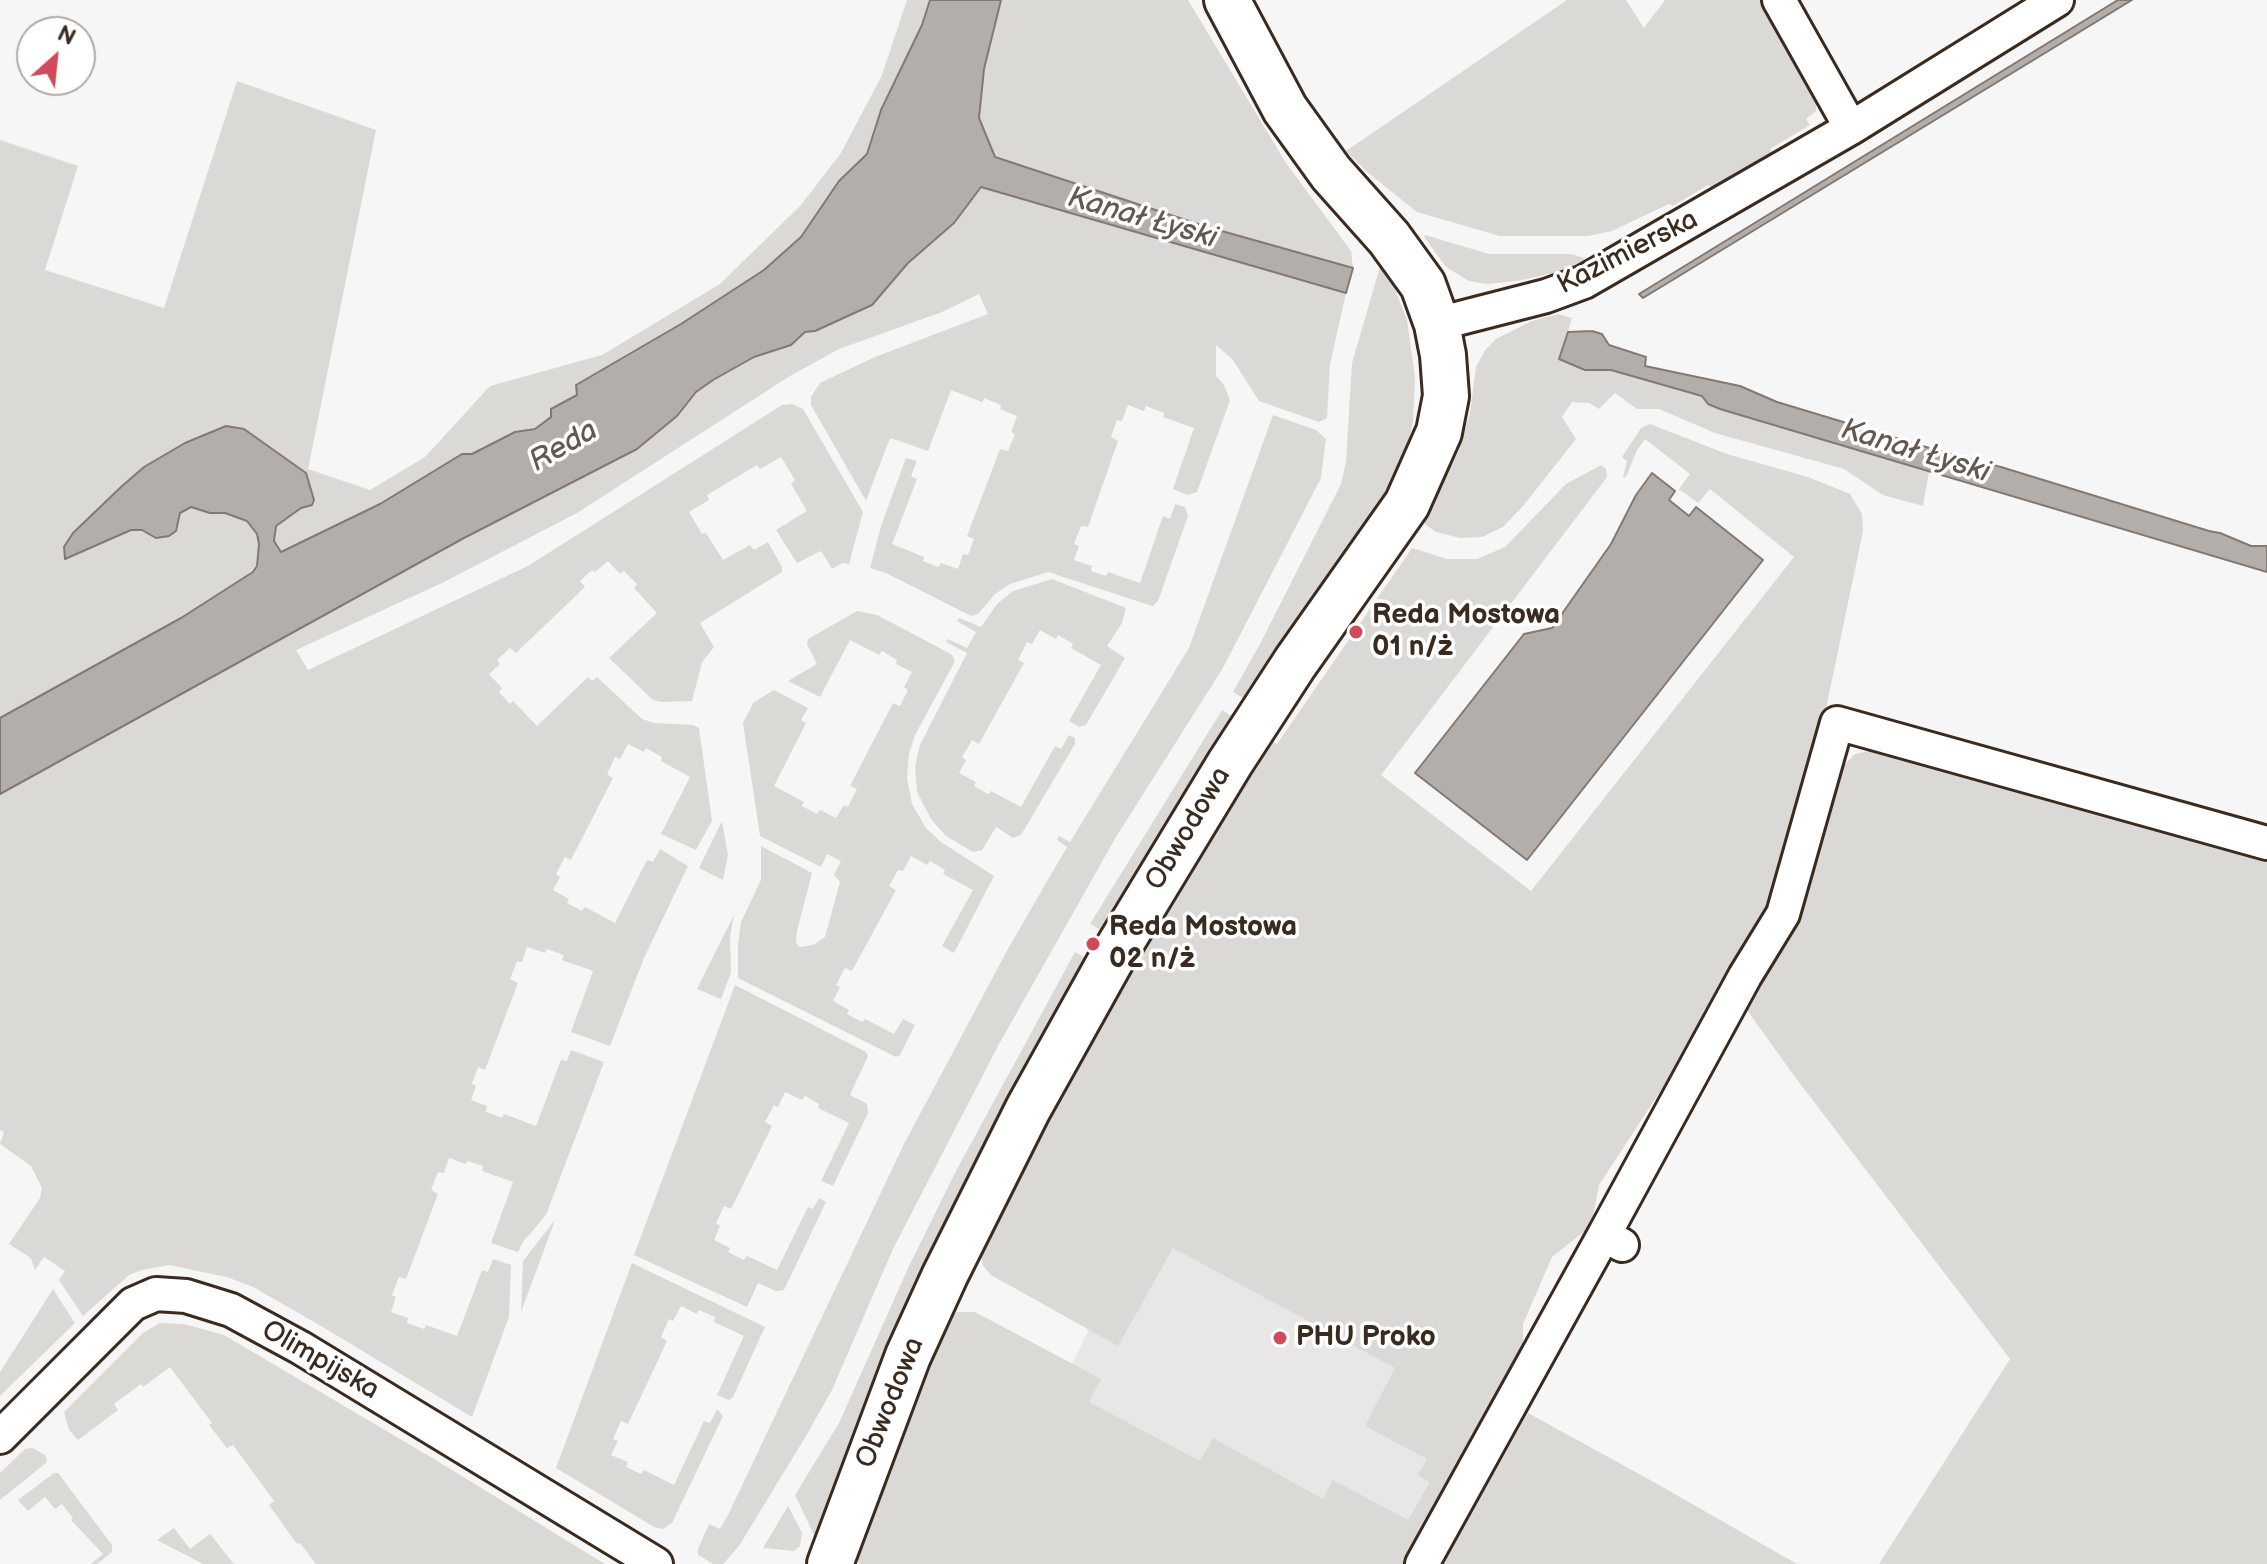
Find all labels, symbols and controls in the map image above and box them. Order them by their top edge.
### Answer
north arrow [16,16,96,96]
text: N [53,20,80,52]
water label: Kanał Łyski [1063,181,1221,257]
street label: Kazimierska [1552,203,1704,303]
water label: Kanał Łyski [1836,412,1994,492]
water label: Reda [523,413,605,481]
place label: Reda Mostowa 01 n/ż [1372,599,1560,665]
marker: Reda Mostowa 01 n/ż [1347,623,1365,641]
street label: Obwodowa [1139,761,1239,897]
place label: Reda Mostowa 02 n/ż [1109,911,1297,977]
marker: Reda Mostowa 02 n/ż [1084,935,1102,953]
street label: Olimpijska [255,1314,385,1408]
place label: PHU Proko [1296,1321,1436,1355]
marker: PHU Proko [1271,1329,1289,1347]
street label: Obwodowa [850,1333,932,1473]

